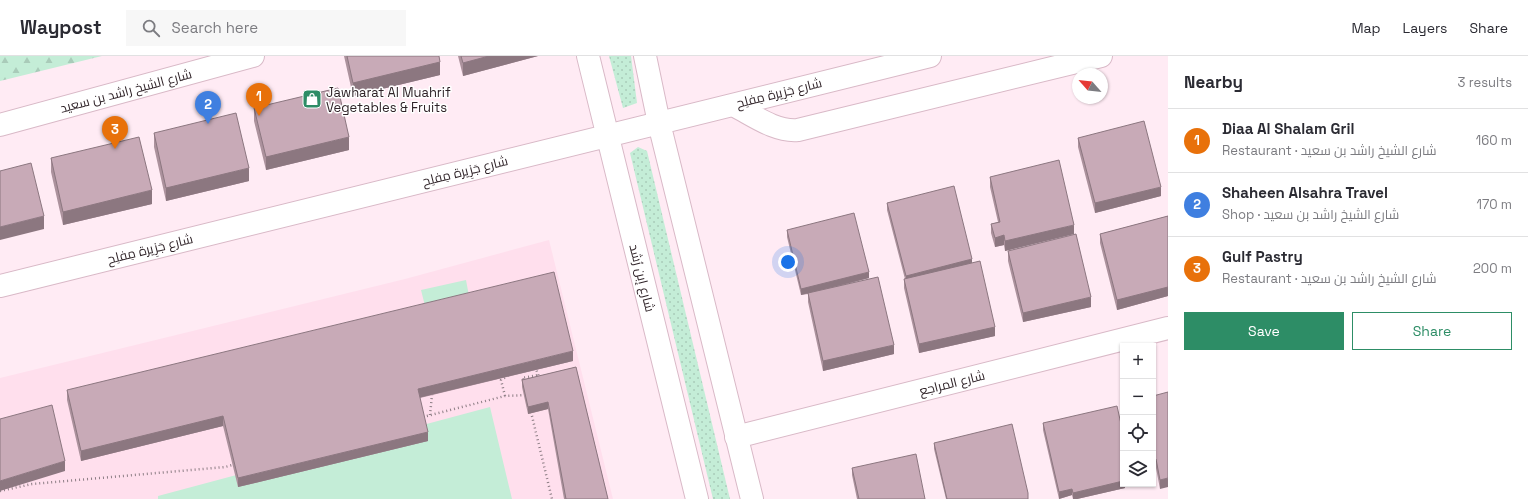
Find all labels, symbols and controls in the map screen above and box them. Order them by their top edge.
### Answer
search box [126,10,406,46]
text: Waypost [20,15,102,40]
icon: search [140,17,162,39]
text: Search here [172,18,258,37]
text: Map [1351,19,1381,37]
text: Layers [1403,19,1447,37]
text: Share [1469,19,1508,37]
street label: شارع الشيخ راشد بن سعيد [58,65,194,117]
north arrow [1072,68,1108,104]
text: Nearby [1184,71,1243,93]
street label: شارع جَزِيرة مِفلِح [734,74,824,112]
text: 3 results [1458,74,1512,91]
pin: 1 [246,83,272,116]
place label: Jawharat Al Muahrif Vegetables & Fruits [326,84,451,116]
shop icon: Jawharat Al Muahrif Vegetables & Fruits [301,88,323,110]
pin: 2 [195,91,221,124]
pin: 3 [102,116,128,149]
text: Diaa Al Shalam Gril [1222,119,1354,138]
text: 1 [1194,132,1200,149]
text: 160 m [1476,132,1512,149]
text: Restaurant · شارع الشيخ راشد بن سعيد [1222,142,1437,159]
street label: شارع جَزِيرة مِفلِح [420,152,510,190]
text: Shaheen Alsahra Travel [1222,183,1388,202]
text: 2 [1193,196,1201,213]
text: 170 m [1476,196,1512,213]
text: Shop · شارع الشيخ راشد بن سعيد [1222,206,1399,223]
street label: شارع جَزِيرة مِفلِح [105,230,195,268]
street label: شارع إبن رُشد [625,242,659,314]
text: Gulf Pastry [1222,247,1303,266]
your location [778,252,798,272]
text: 3 [1193,260,1201,277]
text: 200 m [1473,260,1512,277]
text: Restaurant · شارع الشيخ راشد بن سعيد [1222,270,1437,287]
button: Save [1184,312,1344,350]
button: Share [1352,312,1512,350]
map controls [1120,343,1156,487]
button: + [1120,343,1156,379]
street label: شارع المراجع [917,367,987,399]
button: − [1120,379,1156,415]
button: locate [1120,415,1156,451]
button: layers [1120,451,1156,487]

